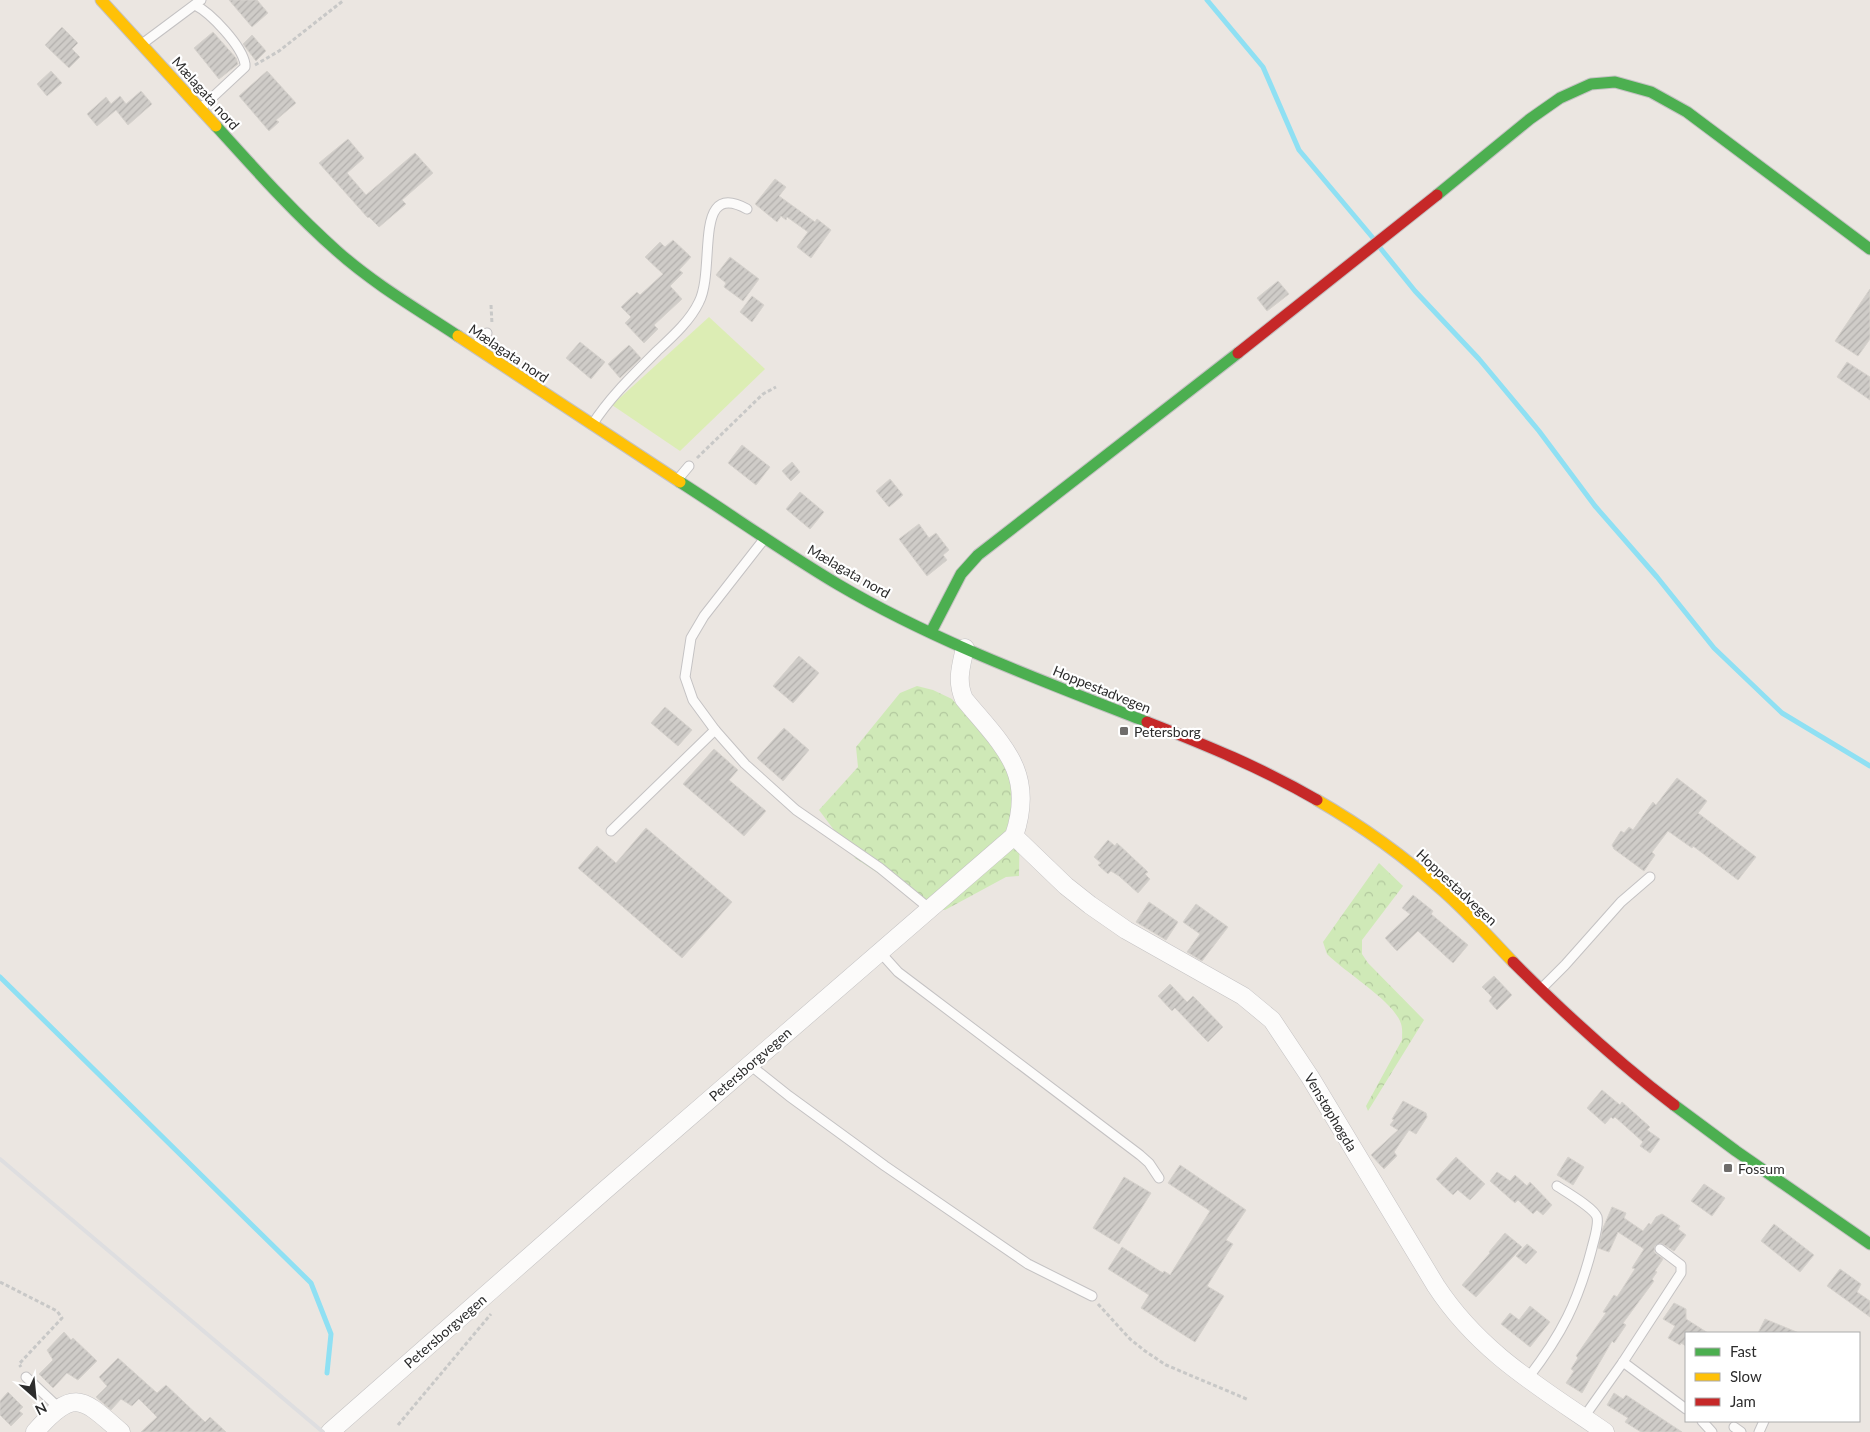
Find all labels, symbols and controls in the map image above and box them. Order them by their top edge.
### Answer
street label: Mælagata nord [169,53,243,133]
street label: Mælagata nord [466,320,552,386]
street label: Mælagata nord [805,541,893,601]
street label: Hoppestadvegen [1051,662,1153,716]
place label: Petersborg [1134,723,1201,740]
marker: Petersborg [1118,725,1130,737]
street label: Hoppestadvegen [1413,845,1501,929]
street label: Petersborgvegen [705,1024,795,1104]
street label: Venstøphøgda [1301,1070,1361,1154]
place label: Fossum [1738,1160,1785,1177]
marker: Fossum [1722,1162,1734,1174]
street label: Petersborgvegen [400,1291,490,1371]
legend [1685,1332,1860,1422]
text: Fast [1730,1342,1757,1360]
text: Slow [1730,1367,1762,1385]
north arrow [10,1372,60,1422]
text: Jam [1730,1392,1756,1410]
text: N [32,1399,50,1419]

